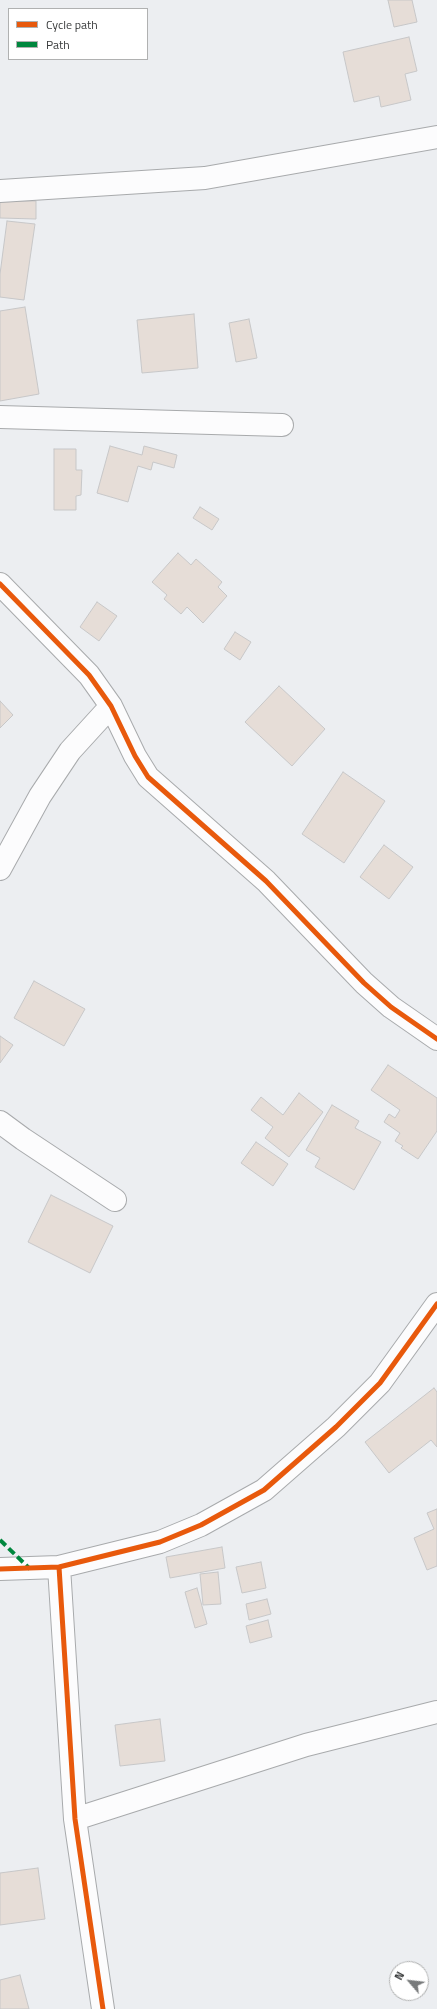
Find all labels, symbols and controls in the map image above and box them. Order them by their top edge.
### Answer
legend [8,8,148,60]
text: Cycle path [46,15,98,34]
text: Path [46,35,70,54]
north arrow [389,1961,429,2001]
text: N [390,1969,408,1983]

